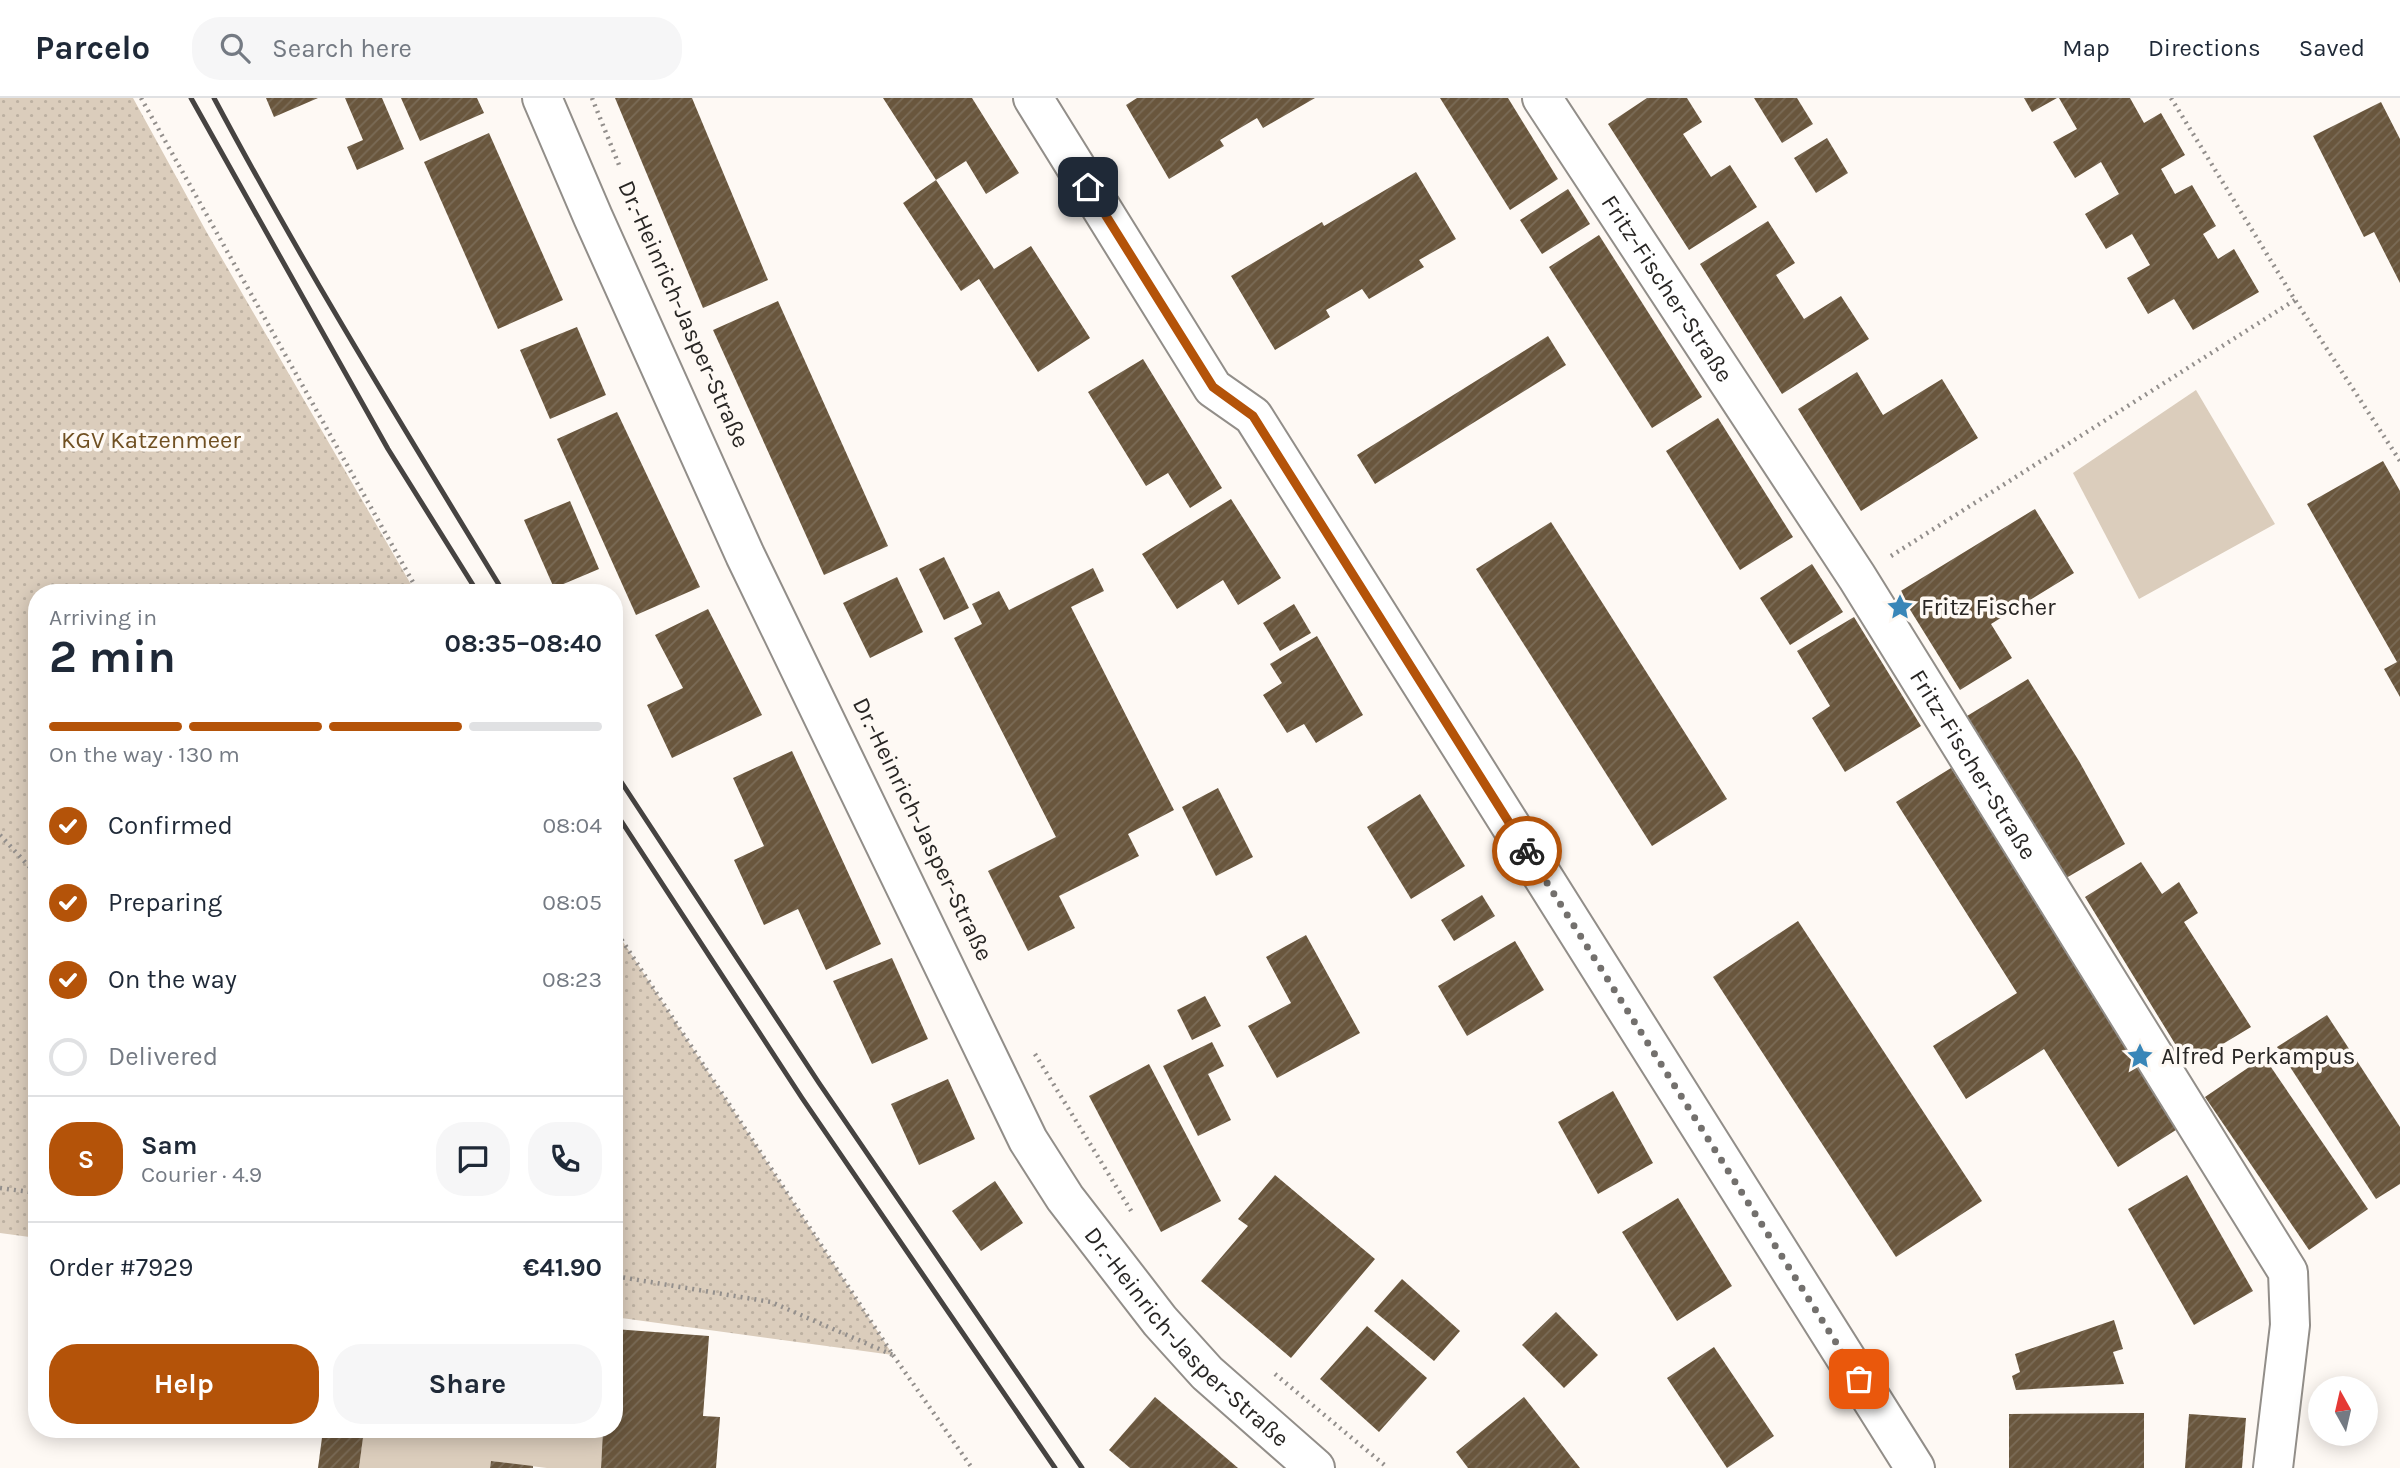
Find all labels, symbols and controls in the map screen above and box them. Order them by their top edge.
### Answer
search box [192,17,682,80]
text: Parcelo [35,29,150,67]
icon: search [216,29,254,67]
text: Search here [272,33,412,64]
text: Map [2062,34,2110,62]
text: Directions [2148,34,2261,62]
text: Saved [2299,34,2365,62]
pin [1058,157,1118,217]
icon: home [1069,168,1107,206]
street label: Dr.-Heinrich-Jasper-Straße [612,176,756,452]
street label: Fritz-Fischer-Straße [1596,190,1739,387]
park label: KGV Katzenmeer [61,426,241,454]
place icon: Fritz Fischer [1885,592,1915,622]
place label: Fritz Fischer [1921,593,2056,621]
text: Arriving in [49,604,157,631]
text: 08:35–08:40 [445,628,602,659]
text: 2 min [49,630,176,684]
street label: Fritz-Fischer-Straße [1904,664,2043,865]
street label: Dr.-Heinrich-Jasper-Straße [847,693,999,965]
text: On the way · 130 m [49,741,240,768]
icon: check [49,807,87,845]
text: Confirmed [108,810,233,841]
text: 08:04 [542,812,602,839]
courier [1492,816,1562,886]
icon: bike [1508,832,1546,870]
icon: check [49,884,87,922]
text: Preparing [108,887,222,918]
text: 08:05 [542,889,602,916]
icon: check [49,961,87,999]
text: On the way [108,964,237,995]
text: 08:23 [542,966,602,993]
text: Delivered [108,1041,218,1072]
place icon: Alfred Perkampus [2125,1041,2155,1071]
place label: Alfred Perkampus [2161,1042,2355,1070]
button: chat [436,1122,510,1196]
button: phone [528,1122,602,1196]
text: Sam [141,1130,197,1161]
text: S [78,1144,94,1175]
text: Courier · 4.9 [141,1161,262,1188]
street label: Dr.-Heinrich-Jasper-Straße [1079,1221,1295,1453]
text: Order #7929 [49,1252,193,1283]
text: €41.90 [523,1252,602,1283]
button: Help [49,1344,319,1424]
button: Share [333,1344,602,1424]
pin [1829,1349,1889,1409]
icon: bag [1840,1360,1878,1398]
north arrow [2308,1376,2378,1446]
map controls [2308,1376,2378,1446]

